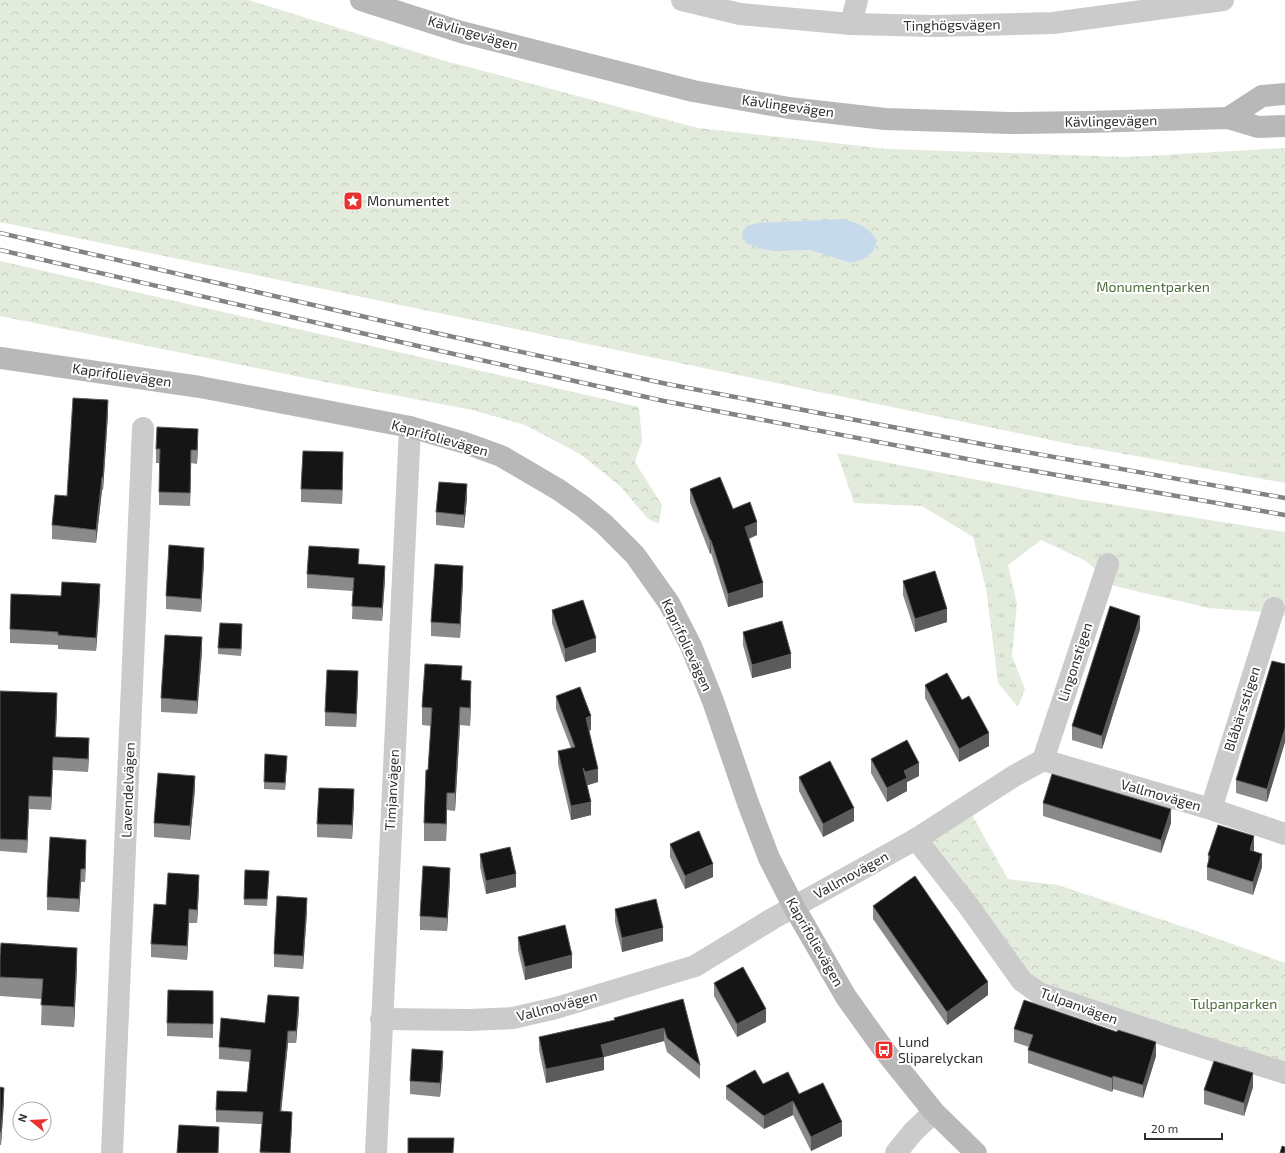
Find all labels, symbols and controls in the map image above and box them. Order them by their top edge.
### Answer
street label: Kävlingevägen [426,12,520,53]
street label: Tinghögsvägen [903,15,1001,34]
street label: Kävlingevägen [741,91,835,120]
street label: Kävlingevägen [1064,111,1158,130]
place icon: Monumentet [342,190,364,212]
place label: Monumentet [367,192,449,209]
park label: Monumentparken [1096,278,1210,295]
street label: Kaprifolievägen [71,359,173,390]
street label: Kaprifolievägen [390,416,490,459]
street label: Kaprifolievägen [659,596,716,694]
street label: Lingonstigen [1054,620,1095,703]
street label: Blåbärsstigen [1220,664,1263,753]
street label: Lavendelvägen [117,742,138,838]
street label: Timjanvägen [381,749,402,831]
street label: Vallmovägen [1119,775,1203,814]
street label: Vallmovägen [810,847,891,902]
street label: Kaprifolievägen [783,894,848,989]
street label: Tulpanvägen [1038,984,1120,1027]
street label: Vallmovägen [515,987,599,1024]
park label: Tulpanparken [1191,995,1277,1012]
place label: Lund Sliparelyckan [898,1033,983,1066]
bus stop icon: Lund Sliparelyckan [873,1039,895,1061]
north arrow [12,1101,52,1141]
text: N [15,1112,29,1124]
scale bar [1145,1115,1222,1141]
text: 20 m [1151,1121,1178,1135]

